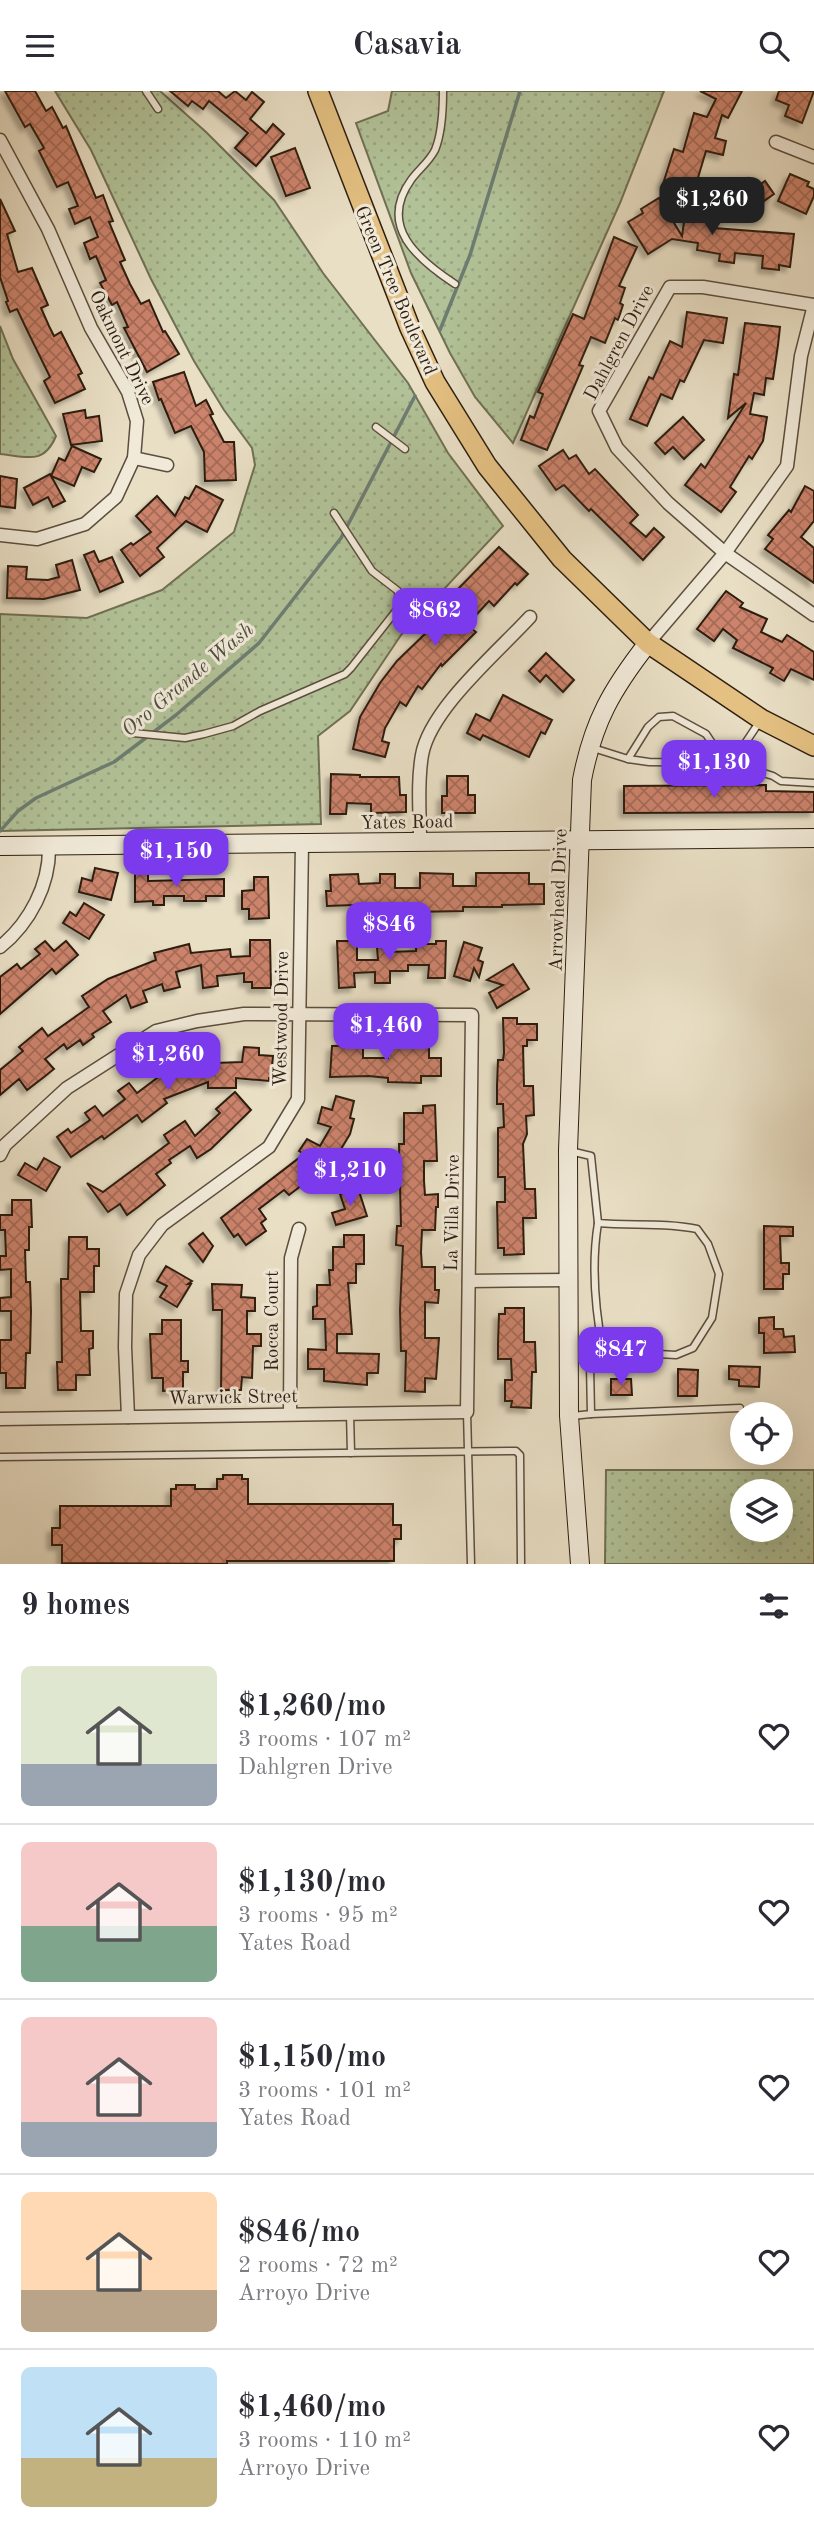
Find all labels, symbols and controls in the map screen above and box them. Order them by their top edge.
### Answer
icon: menu [21,27,59,65]
icon: search [755,27,793,65]
text: Casavia [353,30,461,62]
pin: $1,260 [655,177,769,237]
text: $1,260 [675,188,749,211]
street label: Green Tree Boulevard [350,204,439,378]
street label: Dahlgren Drive [582,282,659,404]
street label: Oakmont Drive [85,288,157,408]
pin: $862 [394,589,476,648]
text: $862 [408,599,462,622]
water label: Oro Grande Wash [118,619,258,741]
pin: $1,130 [657,741,771,800]
text: $1,130 [677,751,751,774]
street label: Yates Road [360,813,454,834]
street label: Arrowhead Drive [548,828,571,972]
pin: $1,150 [119,829,233,889]
text: $1,150 [139,840,213,863]
pin: $846 [348,903,430,962]
text: $846 [362,913,416,936]
street label: Westwood Drive [272,951,293,1087]
pin: $1,460 [329,1003,443,1063]
text: $1,460 [349,1014,423,1037]
pin: $1,260 [111,1033,225,1092]
text: $1,260 [131,1043,205,1066]
pin: $1,210 [293,1149,407,1208]
street label: La Villa Drive [443,1154,464,1272]
text: $1,210 [313,1159,387,1182]
street label: Rocca Court [264,1270,283,1372]
pin: $847 [580,1327,662,1387]
text: $847 [594,1338,648,1361]
street label: Warwick Street [168,1388,298,1409]
map controls [730,1402,793,1542]
button: locate [730,1402,793,1465]
button: layers [730,1479,793,1542]
icon: filters [755,1587,793,1625]
text: 9 homes [21,1591,130,1621]
text: $1,260/mo [238,1692,386,1722]
icon: home [77,1694,161,1778]
icon: heart [755,1717,793,1755]
text: 3 rooms · 107 m² [238,1728,411,1751]
text: Dahlgren Drive [238,1756,393,1779]
text: $1,130/mo [238,1868,386,1898]
icon: home [77,1870,161,1954]
icon: heart [755,1893,793,1931]
text: 3 rooms · 95 m² [238,1904,398,1927]
text: Yates Road [238,1932,351,1955]
text: $1,150/mo [238,2043,386,2073]
icon: home [77,2045,161,2129]
icon: heart [755,2068,793,2106]
text: 3 rooms · 101 m² [238,2079,411,2102]
text: Yates Road [238,2107,351,2130]
text: $846/mo [238,2218,360,2248]
icon: home [77,2220,161,2304]
icon: heart [755,2243,793,2281]
text: 2 rooms · 72 m² [238,2254,398,2277]
text: Arroyo Drive [238,2282,370,2305]
text: $1,460/mo [238,2393,386,2423]
icon: home [77,2395,161,2479]
icon: heart [755,2418,793,2456]
text: 3 rooms · 110 m² [238,2429,411,2452]
text: Arroyo Drive [238,2457,370,2480]

